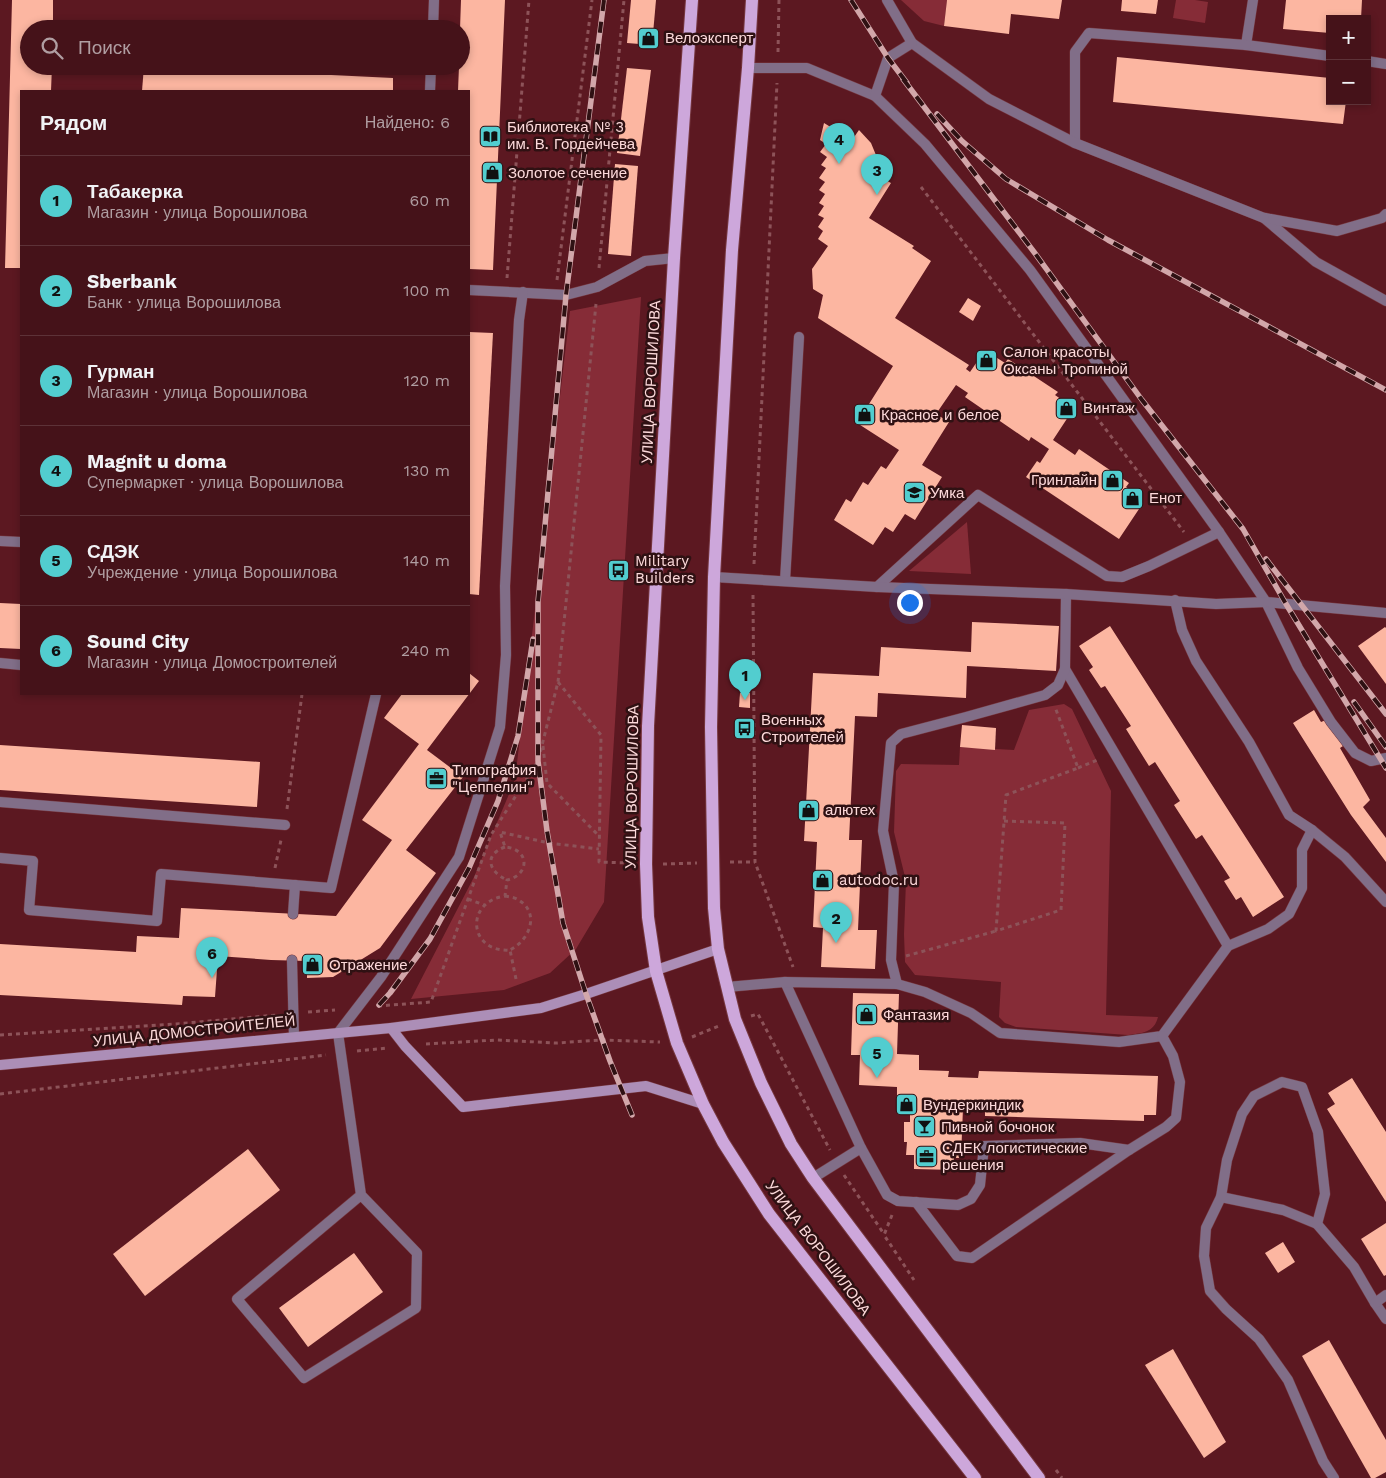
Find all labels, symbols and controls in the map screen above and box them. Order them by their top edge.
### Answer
map controls [1326,15,1371,105]
button: + [1326,15,1371,60]
search box [20,20,470,75]
shop icon: Велоэксперт [637,26,661,50]
place label: Велоэксперт [665,29,753,47]
icon: search [38,34,66,62]
text: Поиск [78,36,131,59]
button: − [1326,60,1371,105]
text: Рядом [40,110,107,135]
text: Найдено: 6 [365,113,450,132]
place label: Библиотека № 3 им. В. Гордейчева [507,118,636,153]
pin: 4 [823,123,855,164]
library icon: Библиотека № 3 им. В. Гордейчева [479,124,503,148]
pin: 3 [861,154,893,195]
shop icon: Золотое сечение [480,161,504,185]
place label: Золотое сечение [508,164,627,182]
text: Табакерка [87,180,183,203]
text: 1 [53,191,59,210]
text: 60 m [410,191,450,210]
text: Магазин · улица Ворошилова [87,203,307,222]
text: Sberbank [87,270,177,293]
text: 2 [51,281,61,300]
text: 100 m [403,281,450,300]
text: Банк · улица Ворошилова [87,293,281,312]
street label: УЛИЦА ВОРОШИЛОВА [638,300,664,464]
place label: Салон красоты Оксаны Тропиной [1003,343,1128,378]
shop icon: Салон красоты Оксаны Тропиной [975,349,999,373]
text: Гурман [87,360,155,383]
text: 3 [51,371,61,390]
text: 120 m [404,371,450,390]
text: Магазин · улица Ворошилова [87,383,307,402]
shop icon: Винтаж [1055,396,1079,420]
place label: Винтаж [1083,399,1135,417]
shop icon: Красное и белое [853,403,877,427]
place label: Красное и белое [881,406,999,424]
text: Magnit u doma [87,450,226,473]
text: 4 [51,461,61,480]
text: 130 m [404,461,450,480]
shop icon: Гринлайн [1101,468,1125,492]
place label: Гринлайн [1031,471,1097,489]
text: Супермаркет · улица Ворошилова [87,473,343,492]
school or university icon: Умка [902,481,926,505]
place label: Умка [930,484,965,502]
shop icon: Енот [1121,486,1145,510]
place label: Енот [1149,489,1182,507]
text: СДЭК [87,540,139,563]
text: 5 [51,551,61,570]
text: 140 m [403,551,450,570]
place label: Military Builders [635,552,694,587]
bus stop icon: Military Builders [607,558,631,582]
text: Учреждение · улица Ворошилова [87,563,337,582]
your location [897,590,923,616]
text: Sound City [87,630,189,653]
text: 6 [51,641,61,660]
text: 240 m [401,641,450,660]
text: Магазин · улица Домостроителей [87,653,337,672]
pin: 1 [729,659,761,700]
street label: УЛИЦА ВОРОШИЛОВА [622,705,642,869]
place label: Военных Строителей [761,711,844,746]
bus stop icon: Военных Строителей [733,717,757,741]
place label: Типография "Цеппелин" [452,761,536,796]
office icon: Типография "Цеппелин" [424,767,448,791]
shop icon: алютех [797,798,821,822]
place label: алютех [825,801,876,819]
shop icon: autodoc.ru [811,868,835,892]
place label: autodoc.ru [839,871,918,889]
pin: 2 [820,902,852,943]
pin: 6 [196,937,228,978]
shop icon: Отражение [301,953,325,977]
place label: Отражение [329,956,408,974]
shop icon: Фантазия [855,1003,879,1027]
place label: Фантазия [883,1006,949,1024]
street label: УЛИЦА ДОМОСТРОИТЕЛЕЙ [92,1011,296,1051]
pin: 5 [861,1037,893,1078]
shop icon: Вундеркиндик [895,1093,919,1117]
place label: Вундеркиндик [923,1096,1021,1114]
bar icon: Пивной бочонок [913,1115,937,1139]
place label: Пивной бочонок [941,1118,1055,1136]
place label: СДЕК логистические решения [942,1139,1087,1174]
office icon: СДЕК логистические решения [914,1145,938,1169]
street label: УЛИЦА ВОРОШИЛОВА [761,1177,875,1319]

